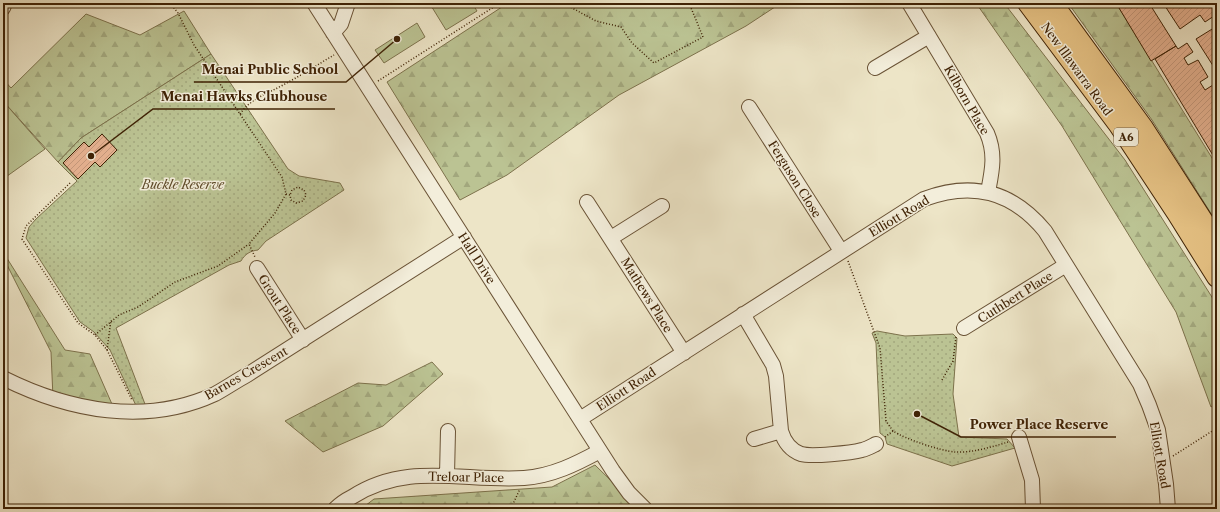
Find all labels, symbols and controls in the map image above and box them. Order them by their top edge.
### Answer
street label: New Illawarra Road [1038,19,1116,119]
callout: Menai Public School [194,57,346,82]
text: Menai Public School [202,61,339,77]
street label: Kilborn Place [941,63,993,138]
callout: Menai Hawks Clubhouse [153,84,335,109]
text: Menai Hawks Clubhouse [161,88,327,104]
road number: A6 [1114,128,1138,146]
street label: Ferguson Close [765,138,825,221]
park label: Buckle Reserve [141,177,225,192]
street label: Elliott Road [866,192,932,240]
street label: Hall Drive [455,230,499,287]
street label: Mathews Place [618,255,676,336]
street label: Cuthbert Place [975,268,1056,326]
street label: Grout Place [255,272,305,337]
street label: Barnes Crescent [202,343,291,403]
street label: Elliott Road [593,364,659,414]
callout: Power Place Reserve [961,412,1116,437]
text: Power Place Reserve [970,416,1108,432]
street label: Elliott Road [1147,420,1173,490]
street label: Treloar Place [428,469,504,485]

